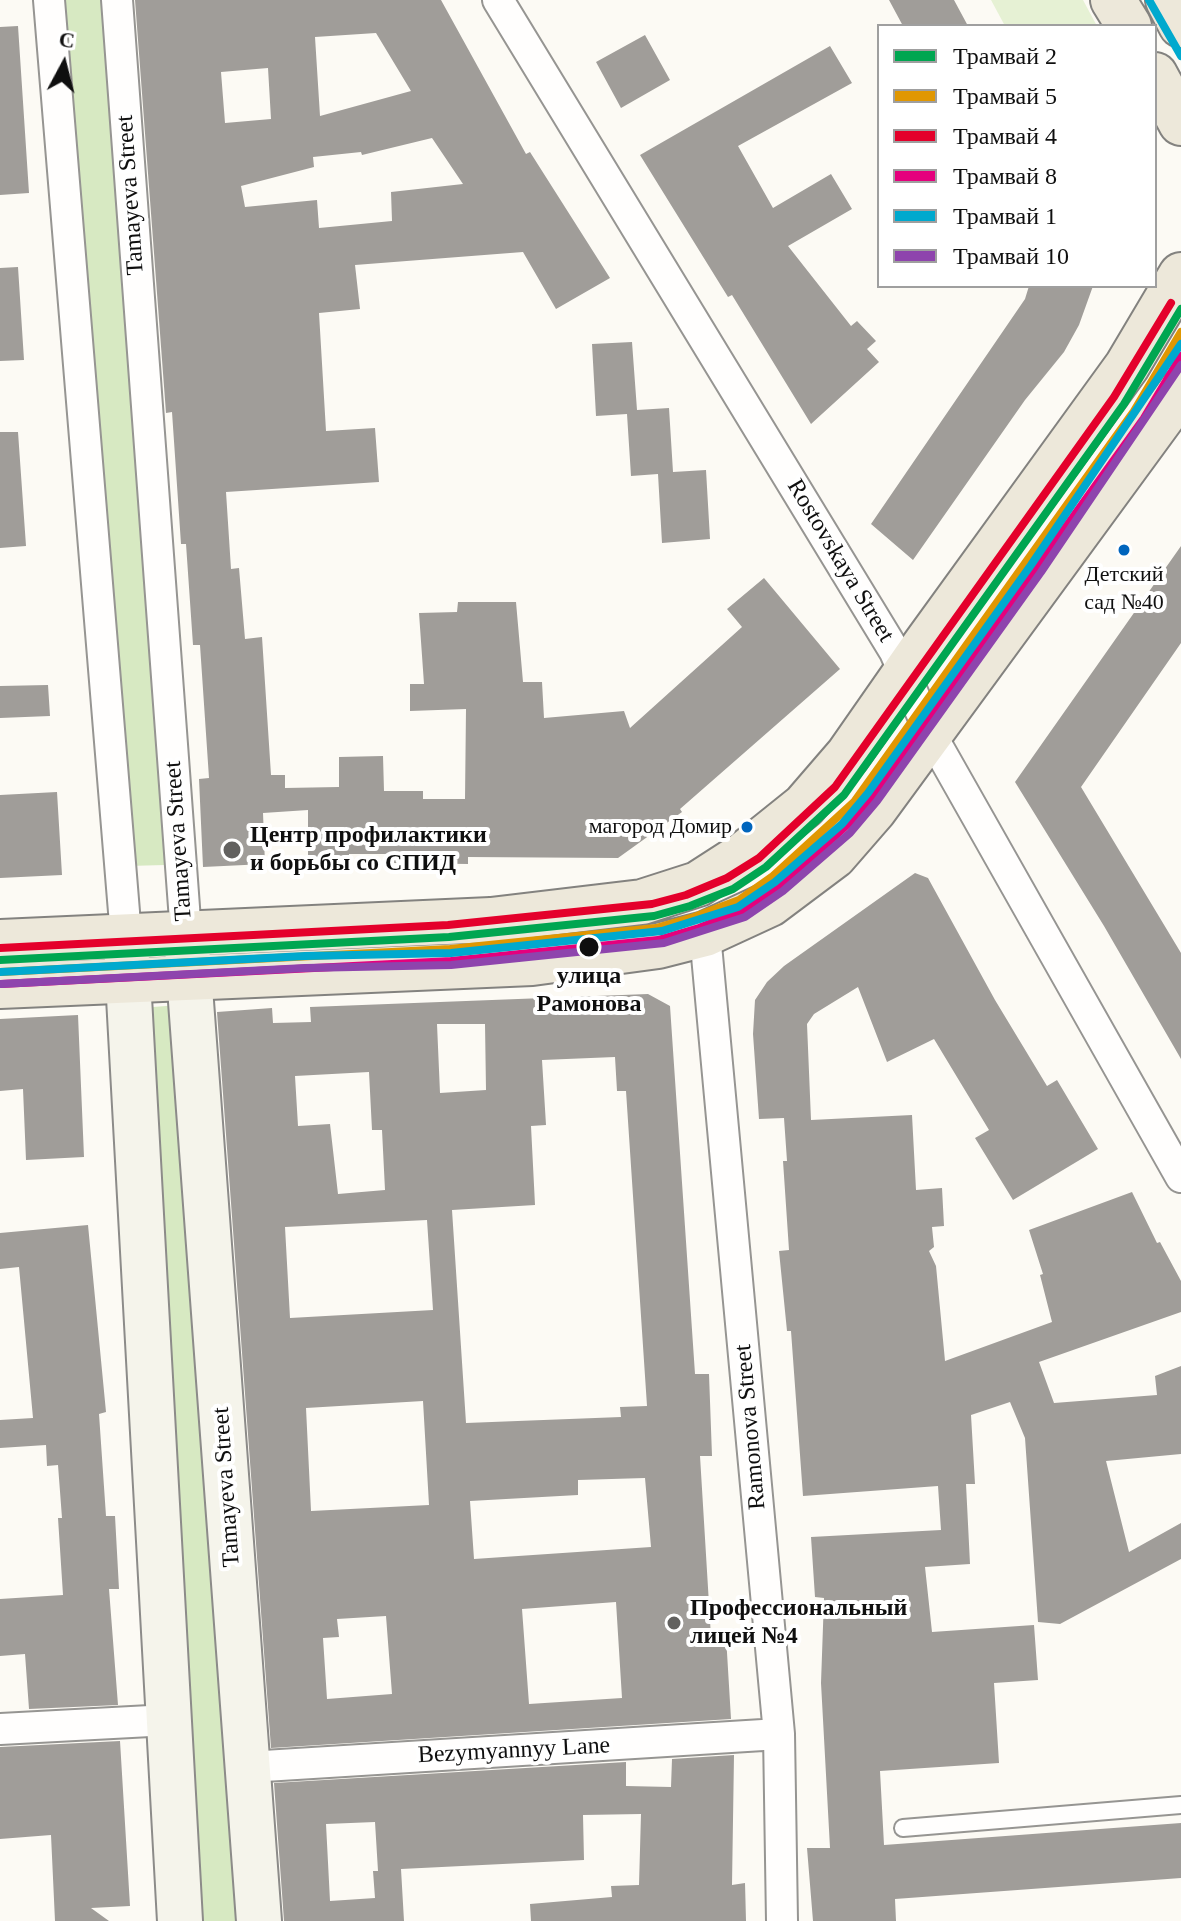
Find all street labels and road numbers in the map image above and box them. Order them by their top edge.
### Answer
street label: Tamayeva Street [111,114,151,276]
street label: Rostovskaya Street [780,474,900,648]
street label: Tamayeva Street [159,760,199,922]
street label: Ramonova Street [729,1343,773,1511]
street label: Tamayeva Street [207,1406,247,1568]
street label: Bezymyannyy Lane [417,1732,611,1770]

